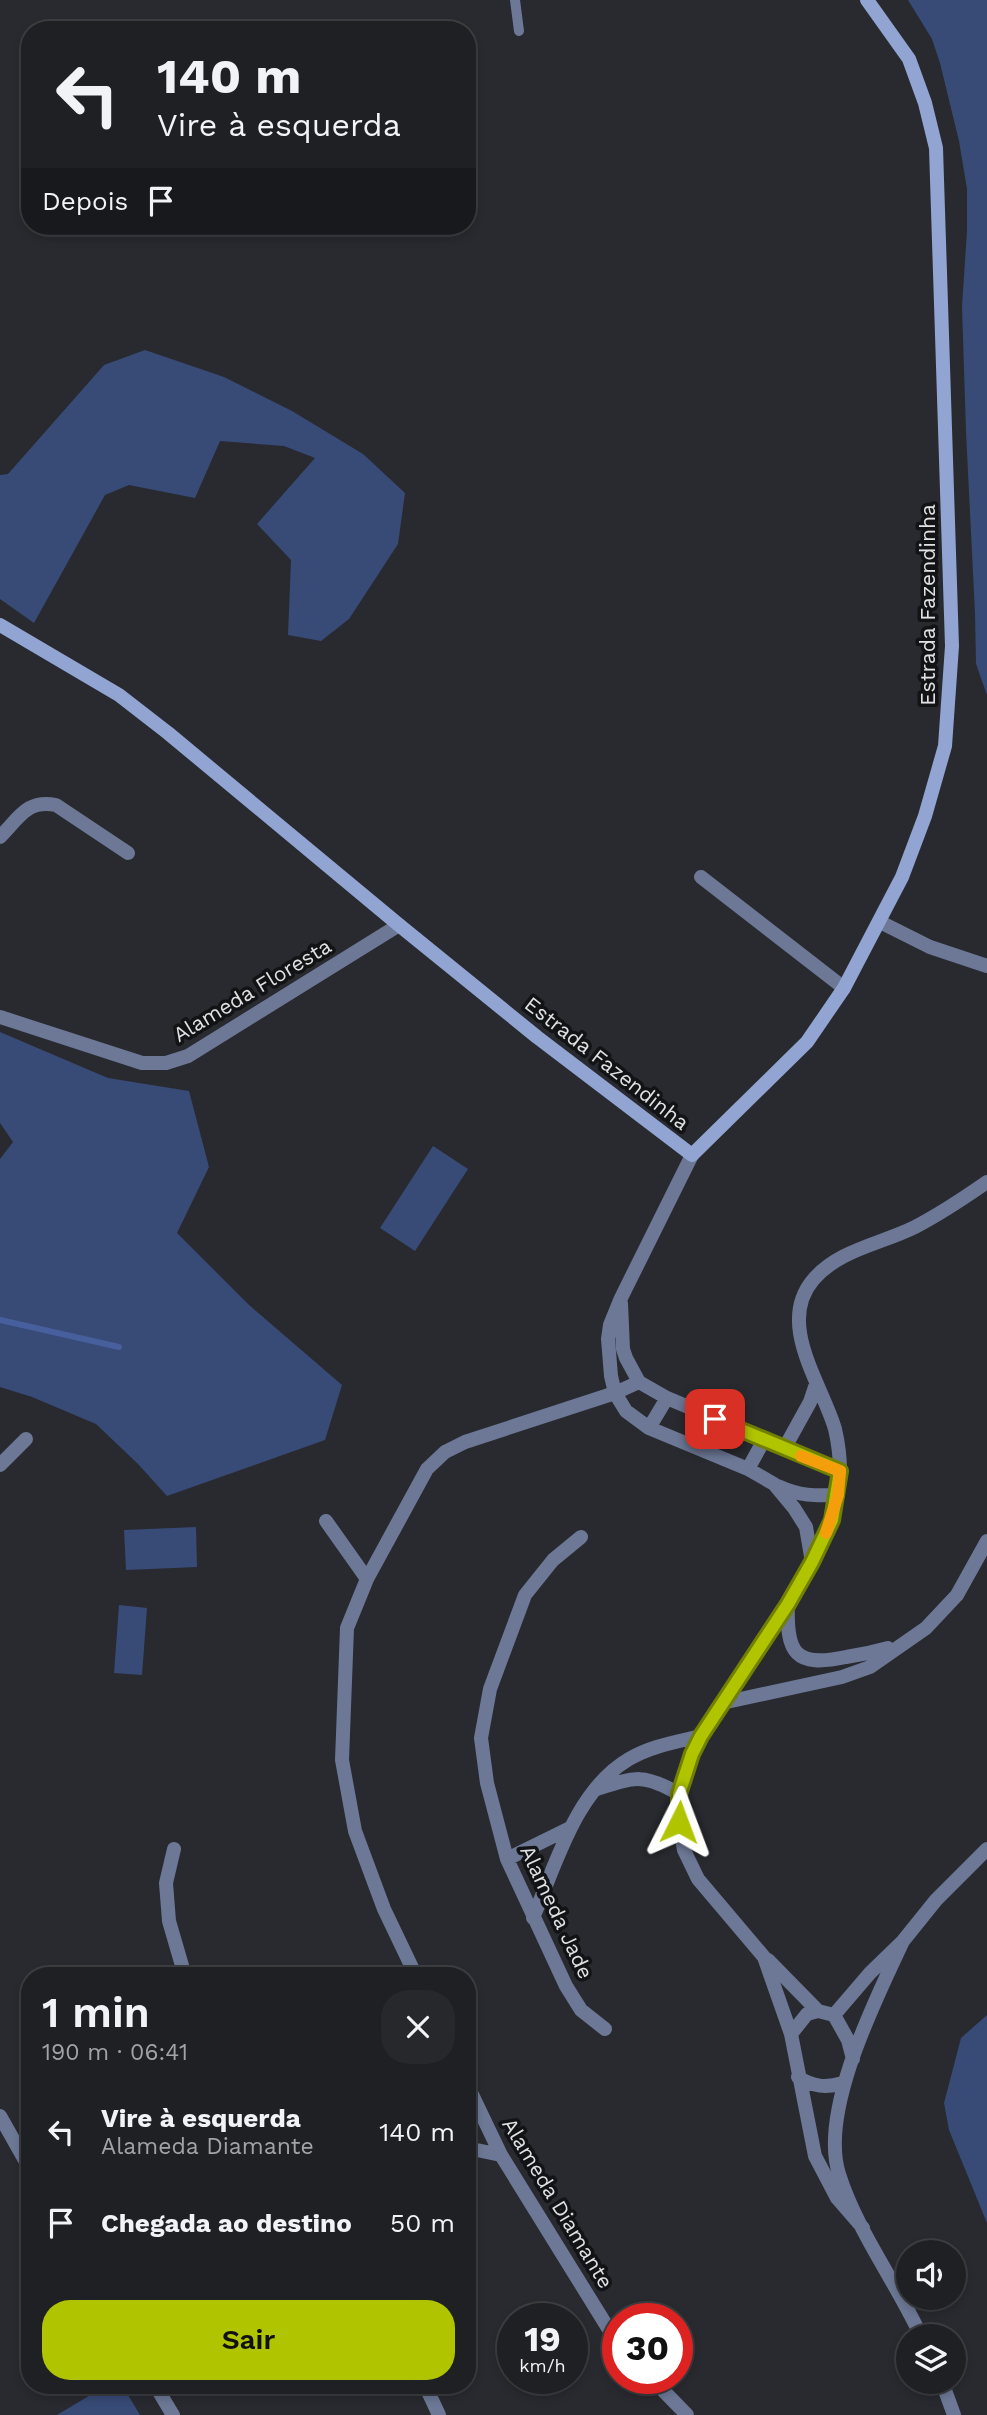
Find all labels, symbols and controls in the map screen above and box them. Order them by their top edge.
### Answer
text: 140 m [157,47,301,105]
icon: left [42,49,133,140]
text: Vire à esquerda [157,106,401,144]
icon: arrive [142,182,180,220]
text: Depois [42,186,128,216]
street label: Estrada Fazendinha [915,504,940,706]
street label: Alameda Floresta [168,933,336,1047]
street label: Estrada Fazendinha [520,991,694,1135]
pin [685,1389,745,1449]
icon: arrive [696,1400,734,1438]
position arrow [642,1785,716,1859]
street label: Alameda Jade [515,1841,599,1983]
text: 1 min [42,1988,150,2037]
button: close [381,1990,455,2064]
text: 190 m · 06:41 [42,2039,188,2066]
text: Vire à esquerda [101,2103,301,2133]
icon: left [42,2113,80,2151]
street label: Alameda Diamante [497,2113,619,2293]
text: 140 m [379,2117,455,2147]
text: Alameda Diamante [101,2133,314,2160]
icon: arrive [42,2204,80,2242]
text: Chegada ao destino [101,2208,352,2238]
text: 50 m [390,2208,455,2238]
map controls [896,2240,966,2394]
button: sound [896,2240,966,2310]
button: Sair [42,2300,455,2380]
speed limit sign: 30 [602,2303,693,2394]
text: 19 [524,2318,561,2360]
button: layers [896,2324,966,2394]
text: km/h [519,2355,566,2376]

